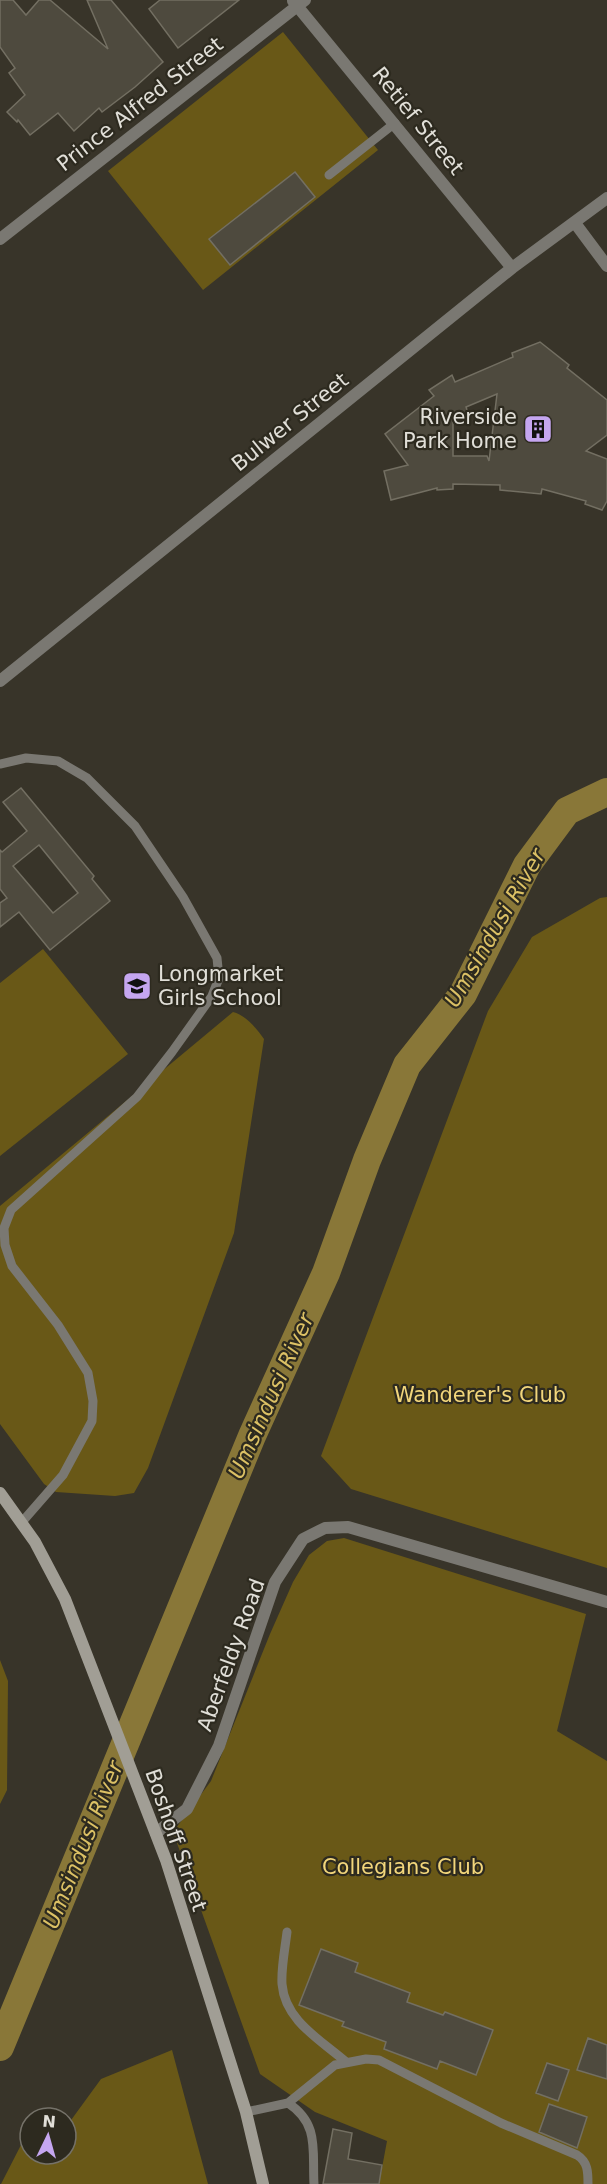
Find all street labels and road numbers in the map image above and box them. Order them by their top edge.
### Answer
street label: Prince Alfred Street [52,32,228,176]
street label: Retief Street [367,62,469,180]
street label: Bulwer Street [227,368,353,476]
street label: Aberfeldy Road [192,1575,270,1735]
street label: Boshoff Street [140,1766,212,1914]

